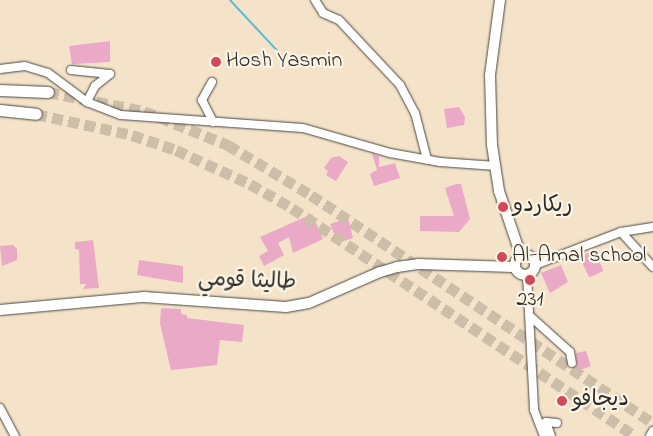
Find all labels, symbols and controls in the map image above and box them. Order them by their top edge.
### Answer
place label: Hosh Yasmin [226,49,342,75]
marker: Hosh Yasmin [210,56,222,68]
place label: ريكاردو [513,194,572,220]
marker: ريكاردو [497,201,509,213]
place label: Al-Amal school [512,244,647,270]
marker: Al-Amal school [496,251,508,263]
street label: طاليثا قومي [197,267,297,297]
marker: 231 [524,274,536,286]
place label: 231 [516,288,544,314]
place label: ديجافو [572,388,629,414]
marker: ديجافو [556,395,568,407]

